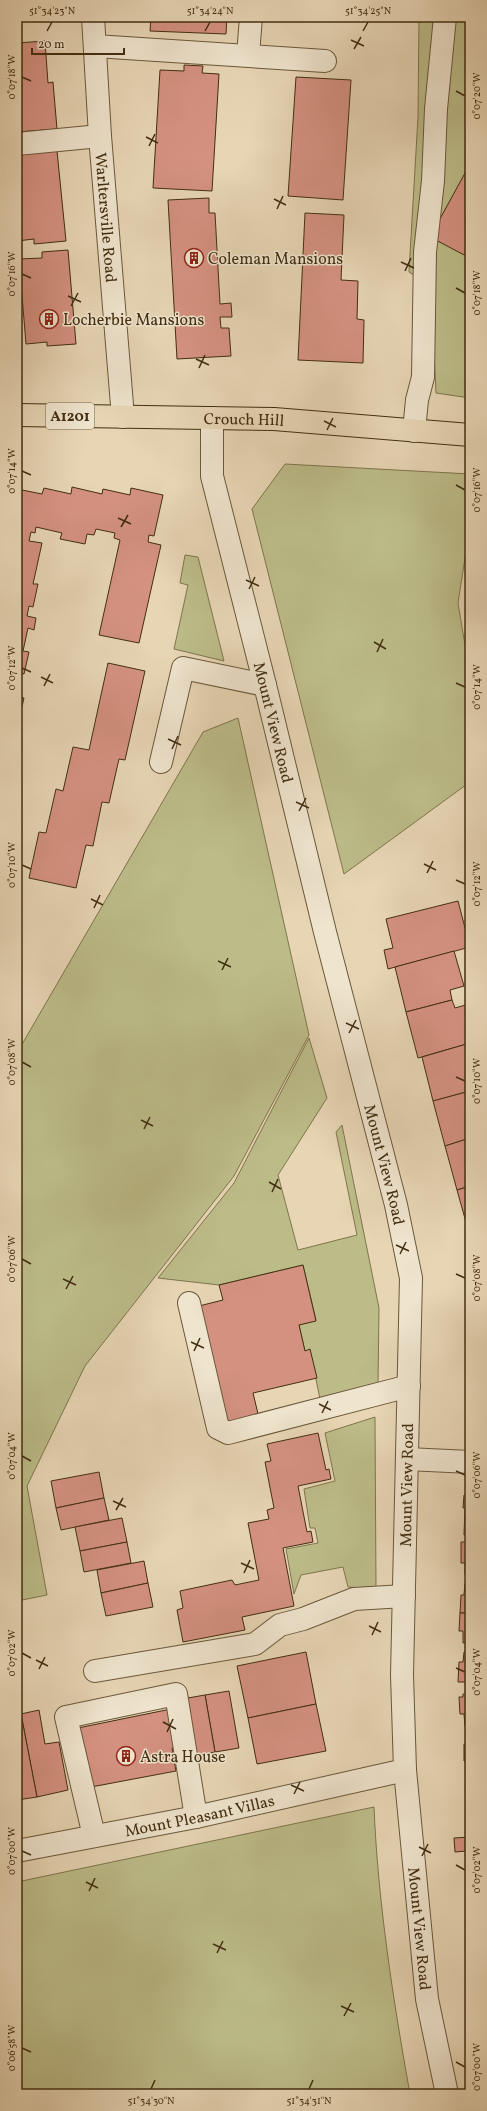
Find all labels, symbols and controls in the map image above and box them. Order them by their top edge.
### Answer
text: 51°34'23"N [29,4,76,18]
text: 51°34'24"N [187,4,234,18]
text: 51°34'25"N [345,4,392,18]
scale bar [32,30,124,56]
text: 20 m [38,37,65,53]
text: 0°07'18"W [5,54,19,100]
text: 0°07'20"W [470,72,484,120]
street label: Warltersville Road [88,152,121,284]
building icon: Coleman Mansions [183,247,205,269]
place label: Coleman Mansions [208,249,343,271]
text: 0°07'16"W [5,251,19,297]
text: 0°07'18"W [470,270,484,316]
building icon: Locherbie Mansions [38,308,60,330]
place label: Locherbie Mansions [63,310,205,332]
road number: A1201 [46,403,94,429]
street label: Crouch Hill [203,409,285,433]
text: 0°07'14"W [5,448,19,494]
text: 0°07'16"W [470,467,484,513]
text: 0°07'12"W [5,645,19,691]
street label: Mount View Road [247,660,297,785]
text: 0°07'14"W [470,664,484,710]
text: 0°07'10"W [5,842,19,888]
text: 0°07'12"W [470,861,484,907]
text: 0°07'08"W [5,1038,19,1086]
text: 0°07'10"W [470,1058,484,1104]
street label: Mount View Road [357,1102,409,1227]
text: 0°07'06"W [5,1235,19,1283]
text: 0°07'08"W [470,1254,484,1302]
street label: Mount View Road [396,1423,420,1547]
text: 0°07'04"W [5,1432,19,1480]
text: 0°07'06"W [470,1451,484,1499]
text: 0°07'02"W [5,1629,19,1677]
text: 0°07'04"W [470,1648,484,1696]
building icon: Astra House [115,1745,137,1767]
place label: Astra House [140,1747,226,1769]
street label: Mount Pleasant Villas [123,1791,277,1843]
text: 0°07'00"W [5,1827,19,1875]
text: 0°07'02"W [470,1846,484,1894]
street label: Mount View Road [401,1866,435,1992]
text: 0°06'58"W [5,2025,19,2071]
text: 0°07'00"W [470,2043,484,2091]
text: 51°34'30"N [128,2094,175,2108]
text: 51°34'31"N [286,2094,332,2108]

